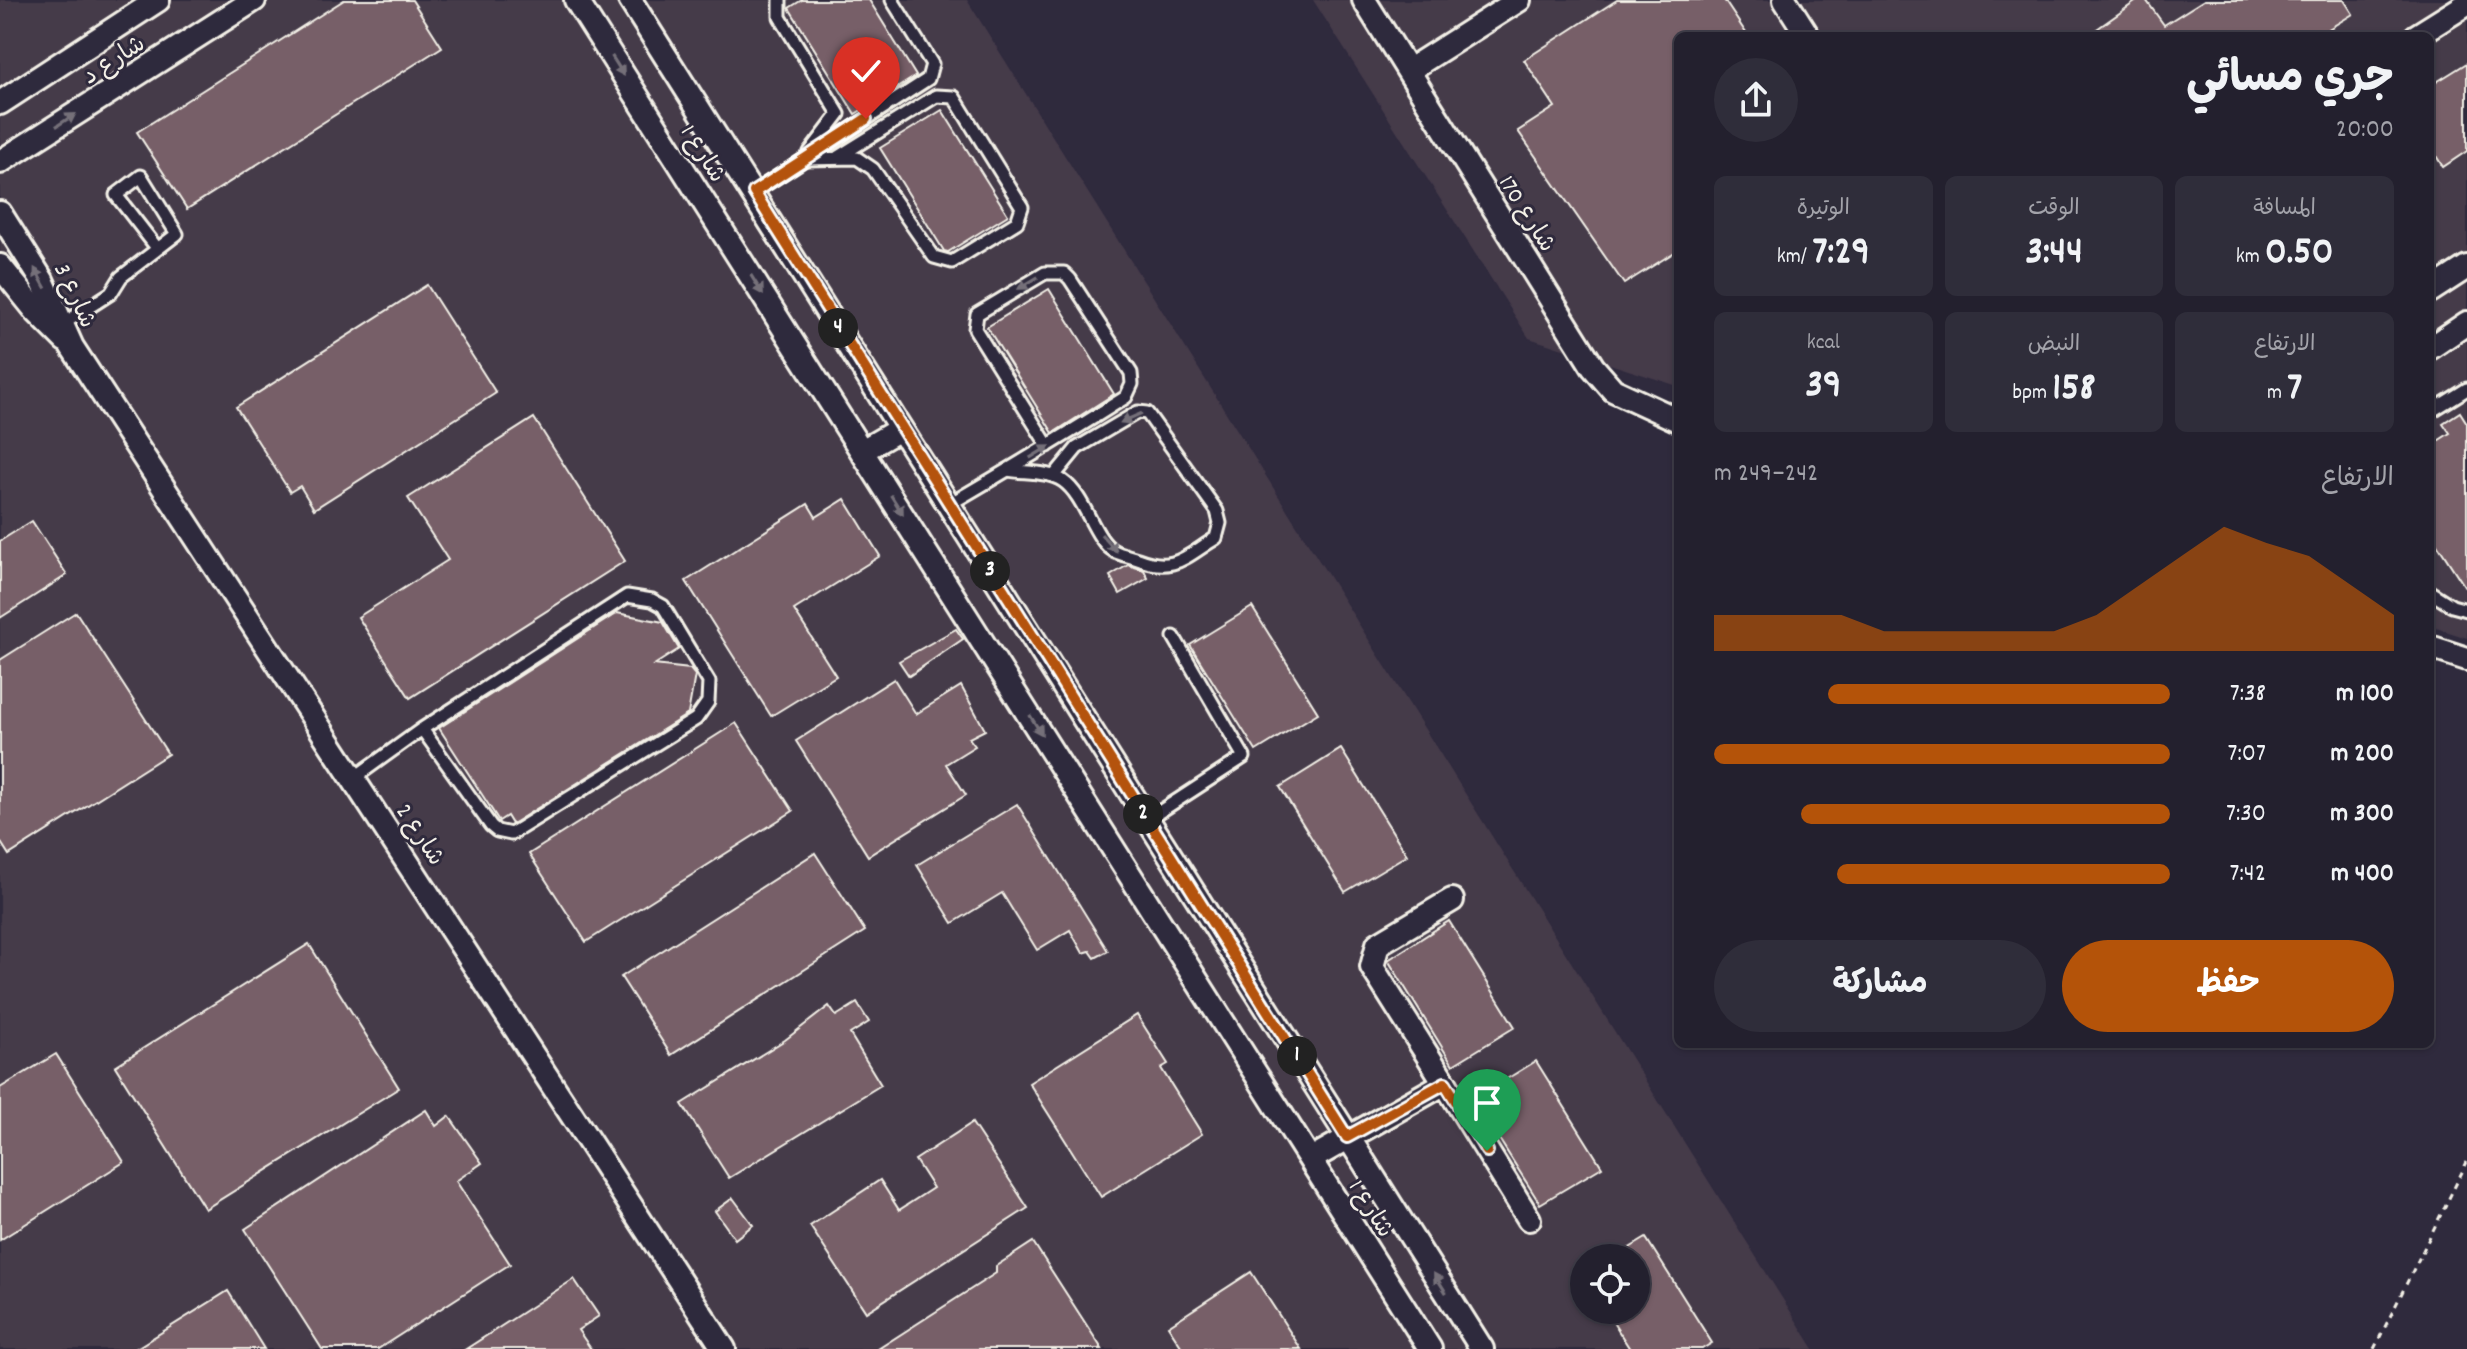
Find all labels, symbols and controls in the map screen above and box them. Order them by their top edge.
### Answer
street label: شارع د [76,28,153,95]
pin [832,37,900,119]
icon: check [844,49,888,93]
text: جري مسائي [2186,50,2394,113]
one-way arrow [611,55,625,77]
button: share [1714,58,1798,142]
text: 20:00 [2336,112,2394,149]
one-way arrow [55,114,77,128]
street label: شارع 1 [670,119,732,190]
street label: شارع 170 [1489,170,1562,260]
text: الوتيرة [1797,194,1850,225]
text: الوقت [2028,194,2080,225]
text: المسافة [2253,194,2316,225]
text: 7:29 [1812,226,1870,283]
text: 3:44 [2025,226,2083,283]
text: 0.50 [2265,226,2334,283]
text: /km [1777,242,1812,273]
text: km [2236,242,2265,273]
street label: شارع 3 [43,258,103,334]
one-way arrow [34,267,48,289]
one-way arrow [750,275,765,296]
one-way arrow [1017,276,1039,290]
pin: 4 [818,308,858,348]
text: 4 [833,312,843,343]
text: kcal [1807,328,1840,359]
text: النبض [2028,330,2080,361]
text: الارتفاع [2254,330,2316,361]
text: 39 [1805,359,1841,416]
text: 158 [2052,362,2096,419]
text: 7 [2287,362,2302,419]
text: bpm [2012,378,2052,409]
text: m [2267,378,2287,409]
one-way arrow [1120,412,1143,425]
one-way arrow [1029,445,1051,459]
text: 242–249 m [1714,456,1818,493]
text: الارتفاع [2321,461,2394,498]
one-way arrow [889,494,903,516]
one-way arrow [1100,533,1118,553]
pin: 3 [970,551,1010,591]
text: 3 [985,555,995,586]
text: 7:38 [2230,676,2266,713]
text: 100 m [2336,676,2394,713]
one-way arrow [1028,714,1043,735]
text: 7:07 [2228,736,2266,773]
text: 200 m [2330,736,2394,773]
pin: 2 [1123,794,1163,834]
text: 7:30 [2226,796,2266,833]
text: 300 m [2330,796,2394,833]
street label: شارع 2 [386,798,451,873]
text: 2 [1138,798,1148,829]
text: 7:42 [2230,856,2266,893]
text: 400 m [2331,856,2394,893]
button: مشاركة [1714,940,2046,1032]
button: حفظ [2062,940,2394,1032]
pin: 1 [1277,1036,1317,1076]
text: 1 [1295,1040,1299,1071]
pin [1453,1069,1521,1151]
icon: arrive [1465,1081,1509,1125]
street label: شارع 1 [1338,1174,1400,1245]
map controls [1570,1244,1650,1324]
button: locate [1570,1244,1650,1324]
one-way arrow [1434,1272,1448,1294]

